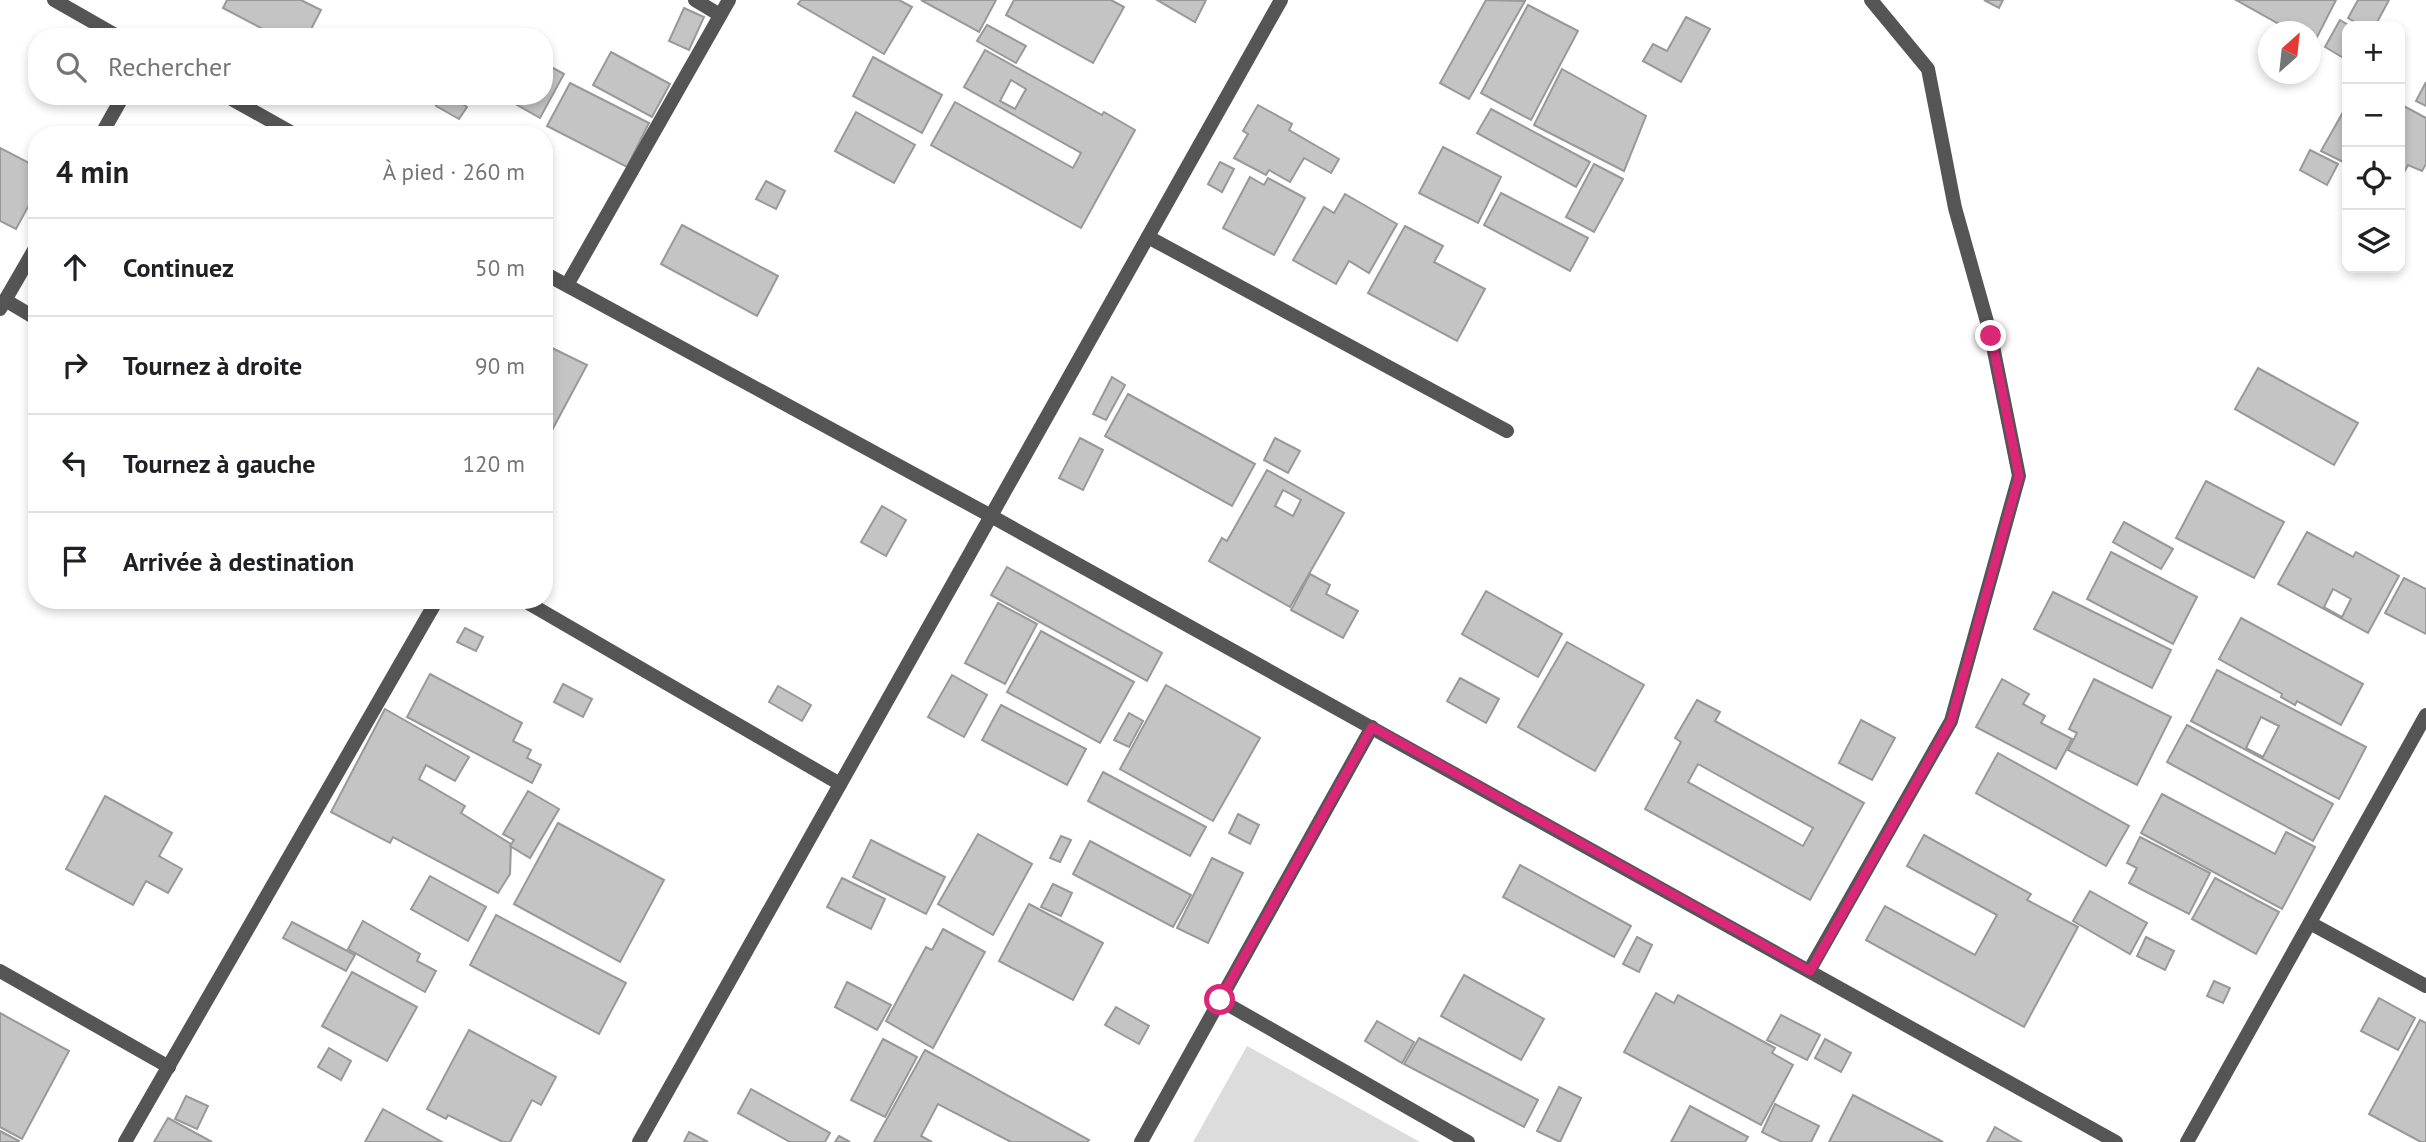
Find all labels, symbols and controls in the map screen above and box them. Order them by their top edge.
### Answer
north arrow [2258,21,2321,84]
map controls [2342,21,2405,273]
button: + [2342,21,2405,84]
search box [28,28,553,105]
icon: search [52,48,90,86]
text: Rechercher [108,50,231,83]
button: − [2342,84,2405,147]
button: locate [2342,147,2405,210]
text: 4 min [56,152,129,191]
text: À pied · 260 m [383,157,525,186]
button: layers [2342,210,2405,273]
icon: ahead [56,248,94,286]
text: Continuez [123,251,234,284]
text: 50 m [475,253,525,282]
route end [1975,320,2006,351]
icon: right [56,346,94,384]
text: Tournez à droite [123,349,302,382]
text: 90 m [475,351,525,380]
icon: left [56,444,94,482]
text: Tournez à gauche [123,447,315,480]
text: 120 m [463,449,525,478]
icon: arrive [56,542,94,580]
text: Arrivée à destination [123,545,354,578]
route start [1204,984,1235,1015]

